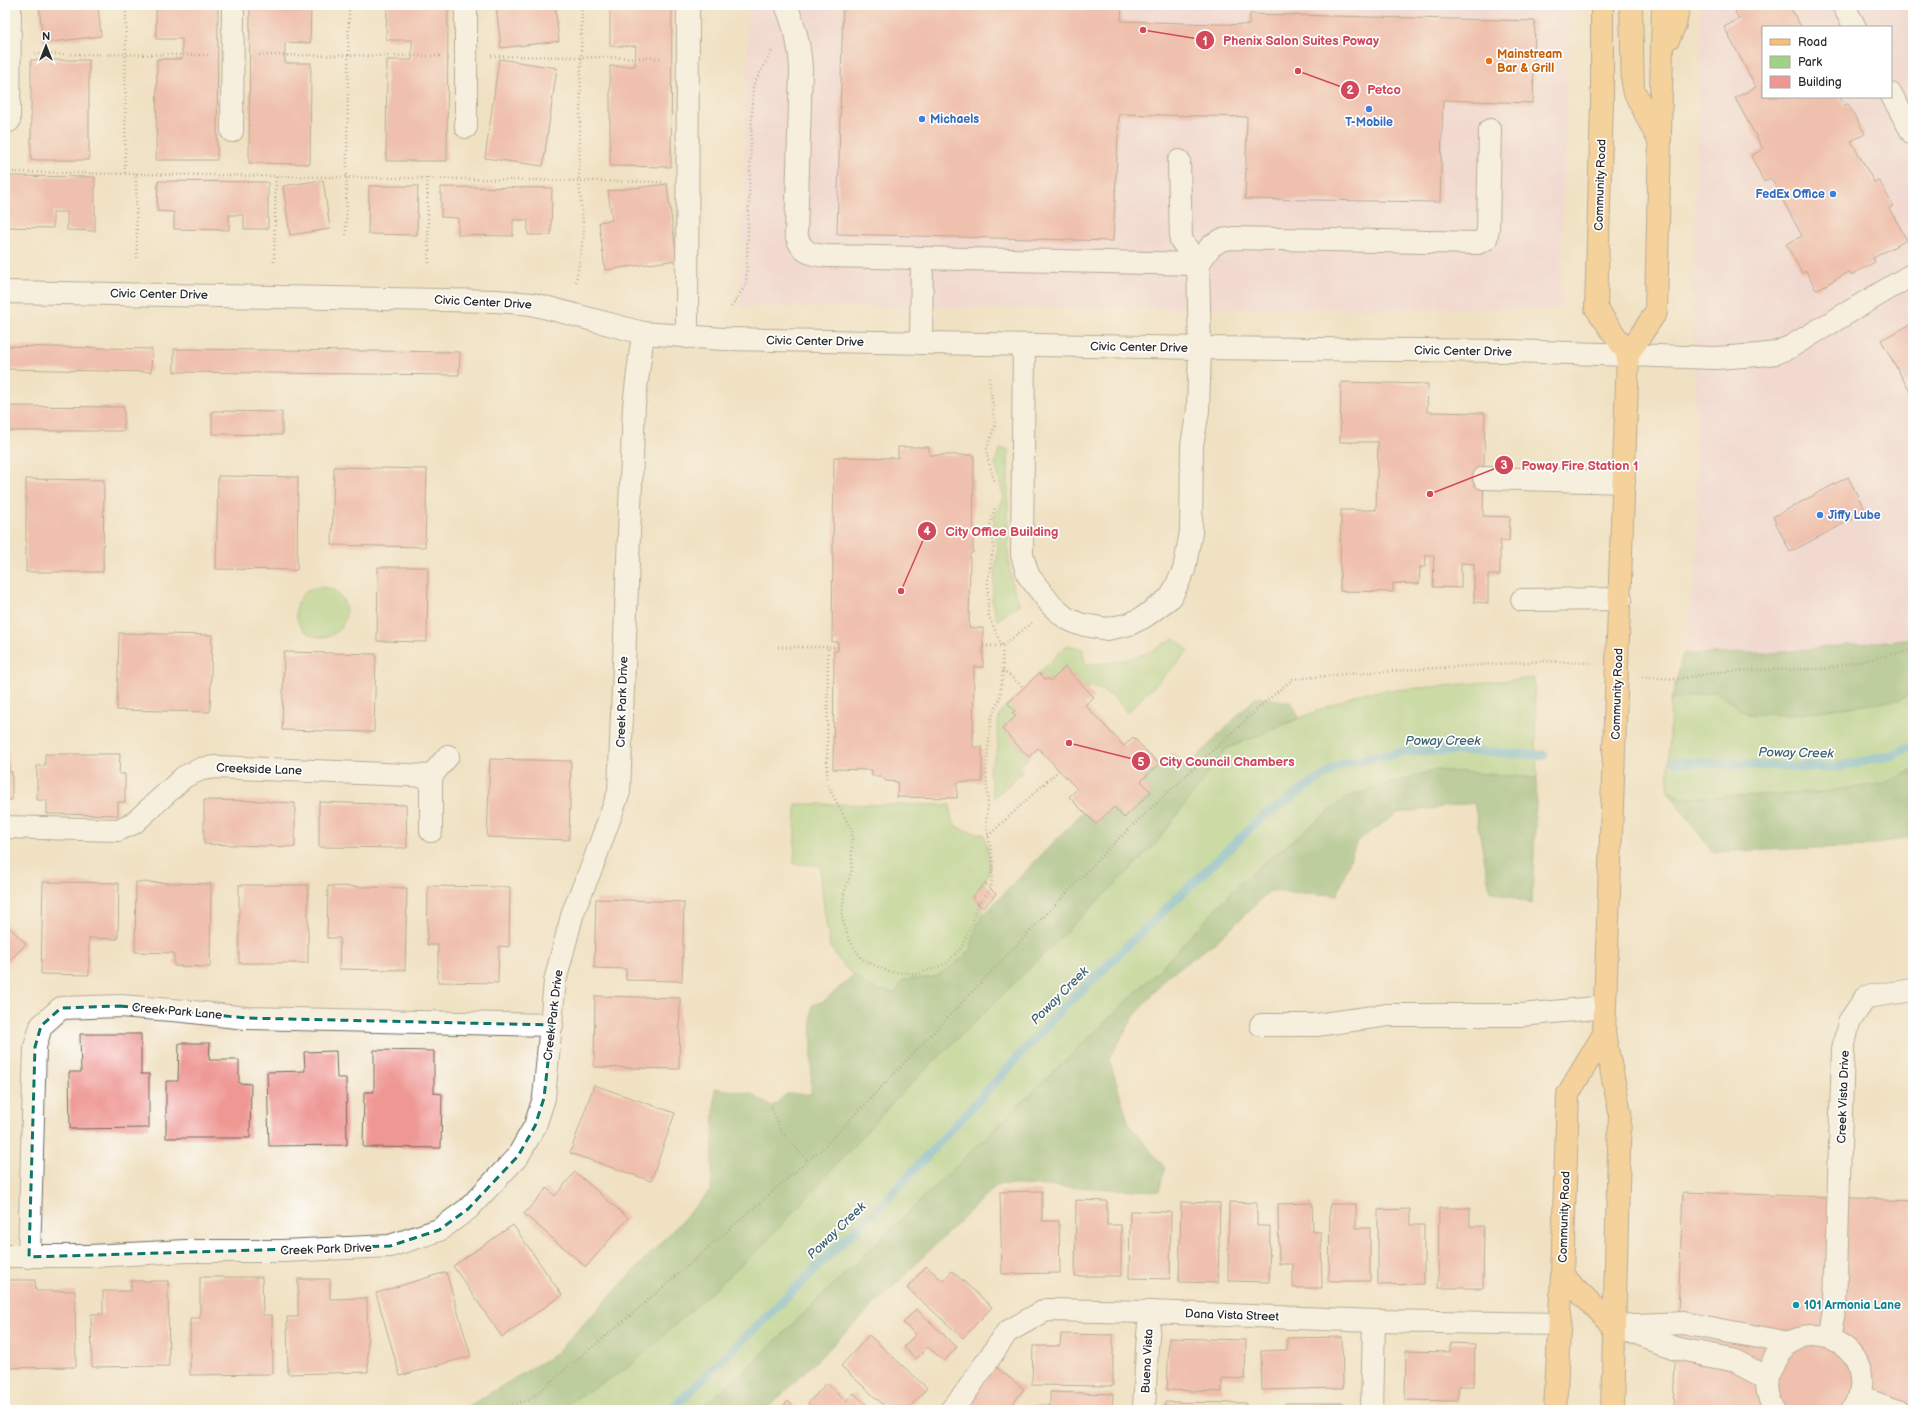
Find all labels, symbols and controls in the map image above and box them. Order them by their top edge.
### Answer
north arrow [26,26,66,66]
legend [1762,26,1892,98]
callout: Phenix Salon Suites Poway [1195,28,1387,53]
text: N [42,30,50,43]
text: Phenix Salon Suites Poway [1223,33,1379,49]
text: 1 [1202,34,1208,49]
text: Road [1798,35,1827,50]
place label: Mainstream Bar & Grill [1497,47,1562,76]
text: Park [1798,55,1822,70]
marker: Mainstream Bar & Grill [1484,56,1494,66]
text: Building [1798,75,1842,90]
callout: Petco [1340,77,1409,102]
text: Petco [1367,82,1401,98]
text: 2 [1346,83,1354,98]
marker: T-Mobile [1364,104,1374,114]
place label: Michaels [930,112,979,127]
marker: Michaels [917,114,927,124]
place label: T-Mobile [1345,115,1393,130]
street label: Community Road [1591,139,1610,231]
place label: FedEx Office [1755,187,1825,202]
marker: FedEx Office [1828,189,1838,199]
street label: Civic Center Drive [110,286,208,303]
street label: Civic Center Drive [434,292,532,313]
street label: Civic Center Drive [766,333,864,350]
street label: Civic Center Drive [1090,339,1188,356]
street label: Civic Center Drive [1414,343,1512,360]
callout: Poway Fire Station 1 [1494,453,1647,478]
text: 3 [1500,458,1508,473]
text: Poway Fire Station 1 [1521,458,1639,474]
place label: Jiffy Lube [1828,508,1881,523]
marker: Jiffy Lube [1815,510,1825,520]
callout: City Office Building [917,519,1066,544]
text: 4 [923,524,931,539]
text: City Office Building [946,524,1058,540]
street label: Community Road [1608,648,1627,740]
street label: Creek Park Drive [613,656,632,748]
water label: Poway Creek [1405,733,1481,749]
water label: Poway Creek [1758,744,1834,762]
callout: City Council Chambers [1131,749,1303,774]
text: City Council Chambers [1159,754,1295,770]
text: 5 [1138,755,1145,770]
street label: Creekside Lane [216,761,302,778]
water label: Poway Creek [1027,963,1092,1028]
street label: Creek Park Drive [540,969,567,1061]
street label: Creek Park Lane [131,1000,223,1023]
street label: Creek Vista Drive [1834,1050,1853,1144]
street label: Community Road [1555,1171,1574,1263]
water label: Poway Creek [804,1198,870,1263]
street label: Creek Park Drive [280,1240,372,1259]
place label: 101 Armonia Lane [1804,1298,1901,1313]
marker: 101 Armonia Lane [1791,1300,1801,1310]
street label: Dana Vista Street [1185,1306,1280,1325]
street label: Buena Vista [1138,1328,1157,1394]

